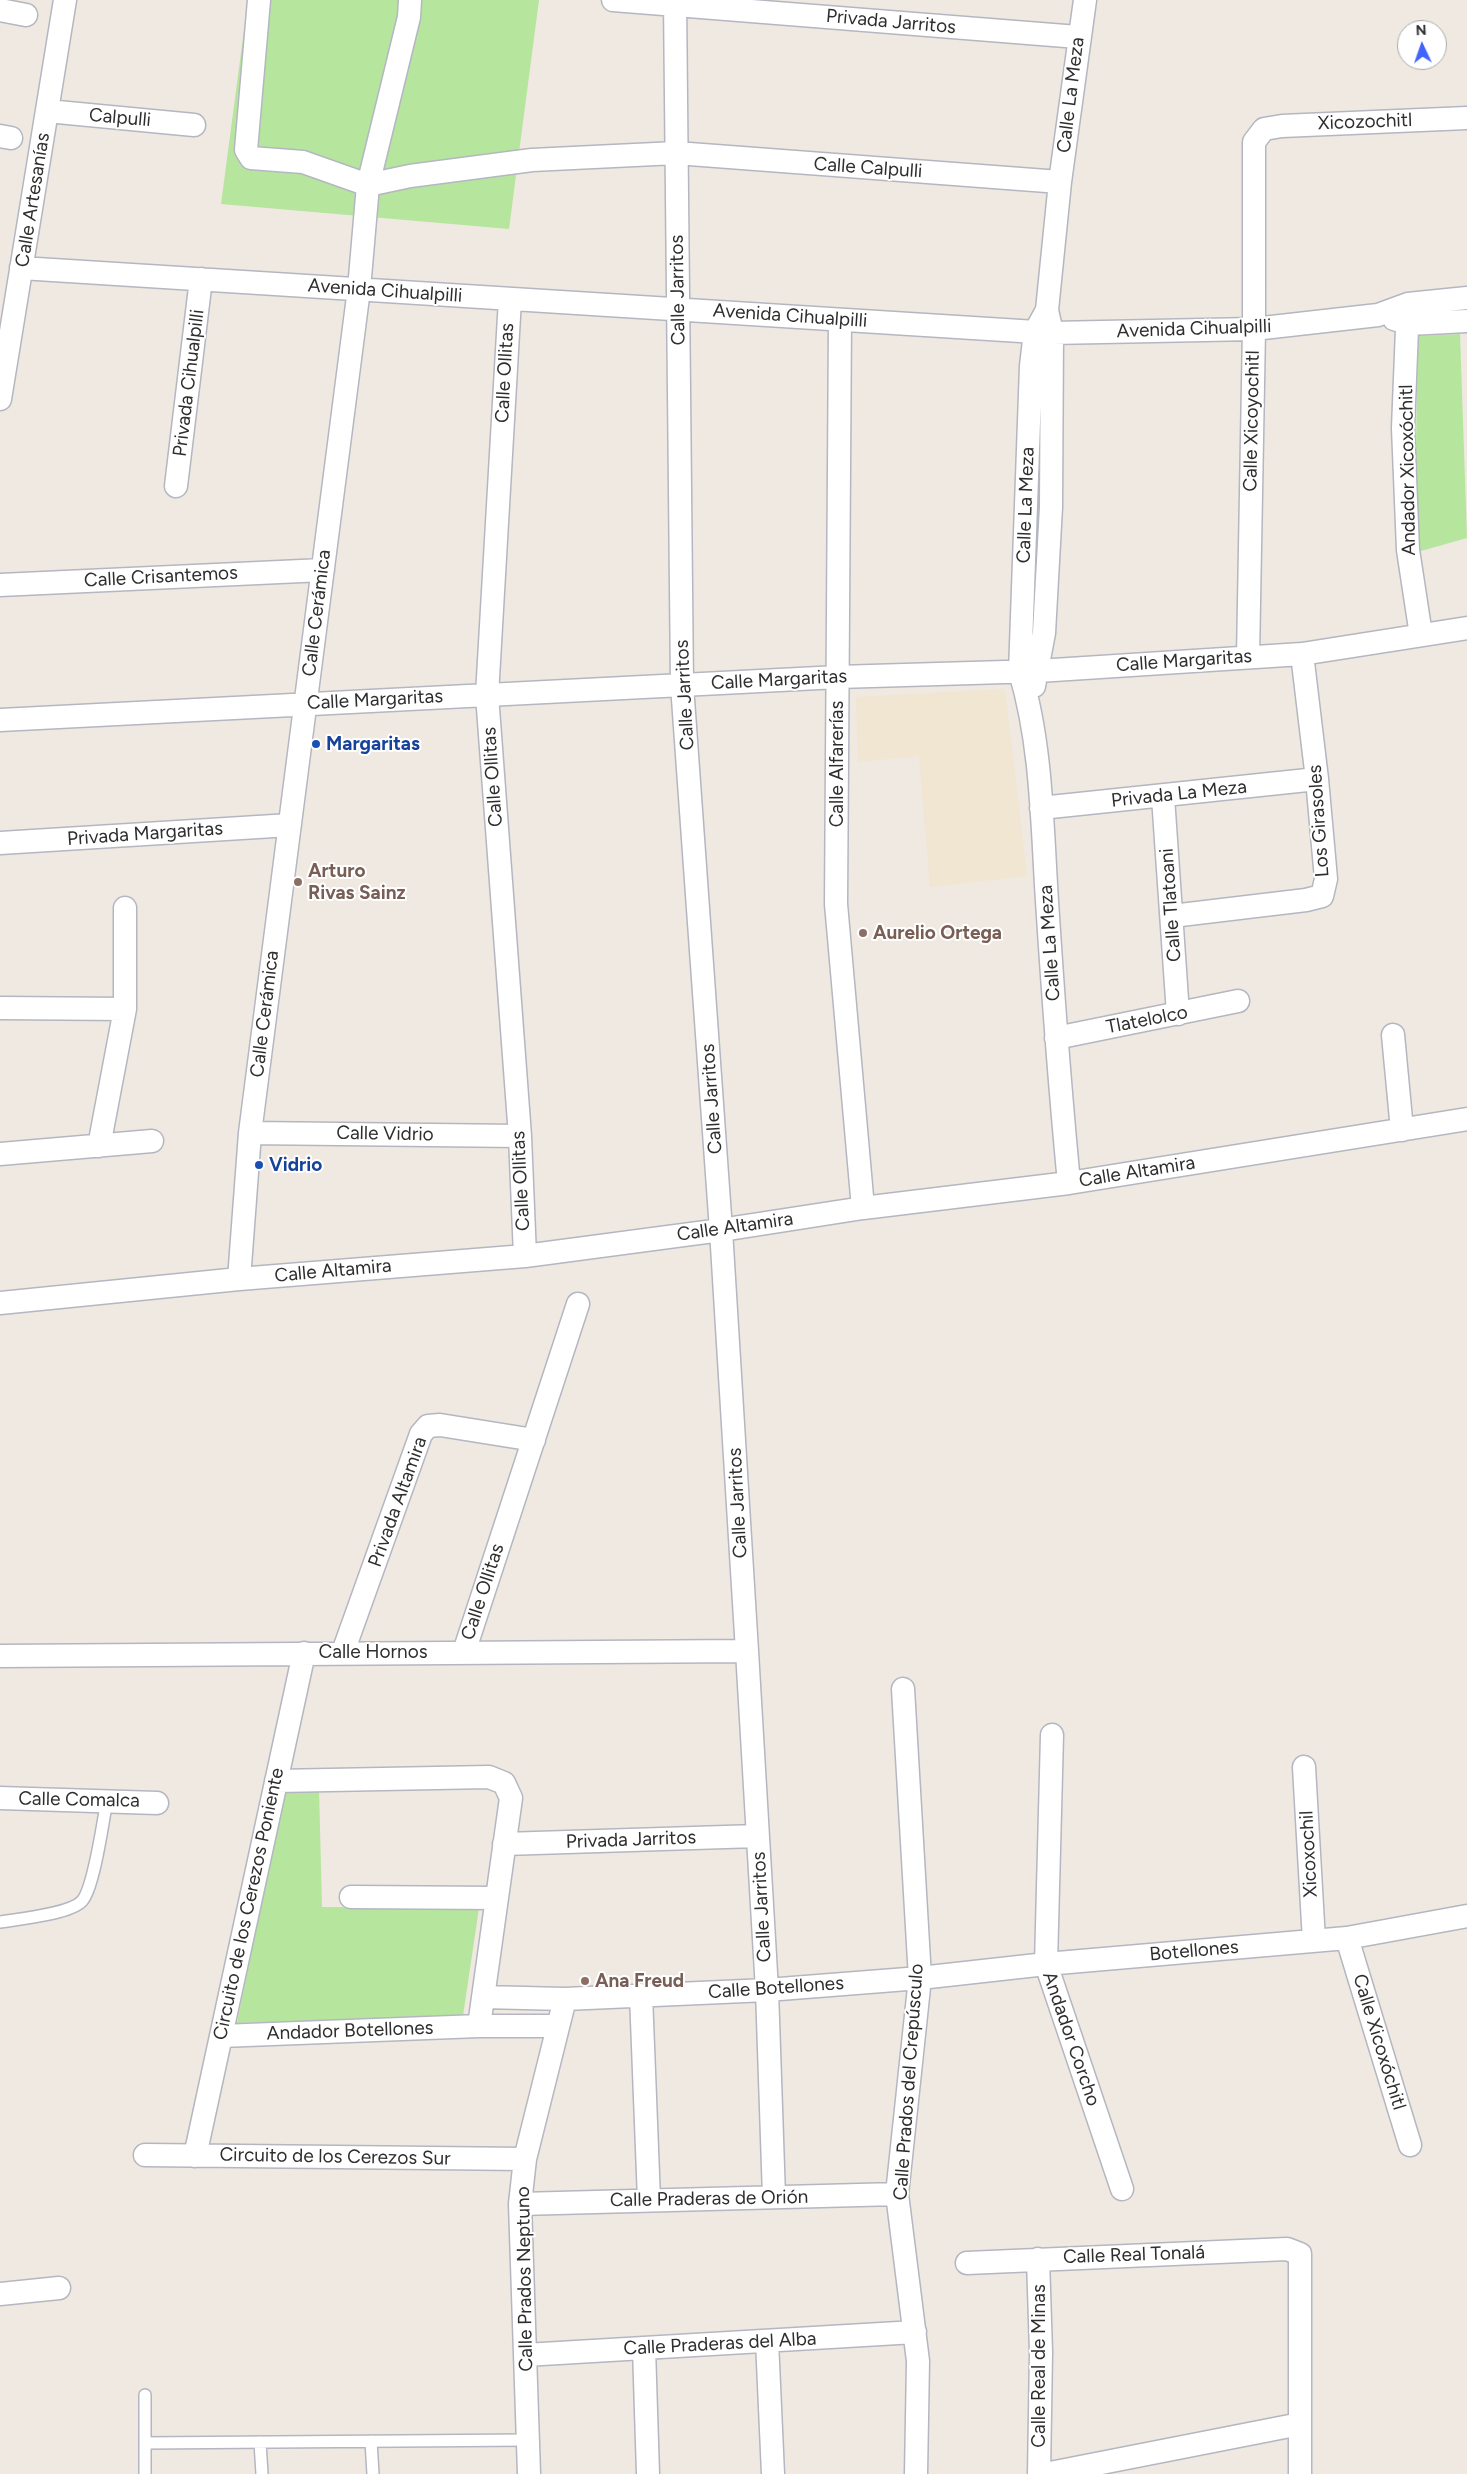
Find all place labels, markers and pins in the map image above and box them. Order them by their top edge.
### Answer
place label: Margaritas [326,733,420,755]
marker: Margaritas [310,738,322,750]
place label: Arturo Rivas Sainz [308,860,405,904]
marker: Arturo Rivas Sainz [292,876,304,888]
place label: Aurelio Ortega [873,922,1002,944]
marker: Aurelio Ortega [857,927,869,939]
place label: Vidrio [269,1154,322,1176]
marker: Vidrio [253,1159,265,1171]
place label: Ana Freud [595,1970,684,1992]
marker: Ana Freud [579,1975,591,1987]

